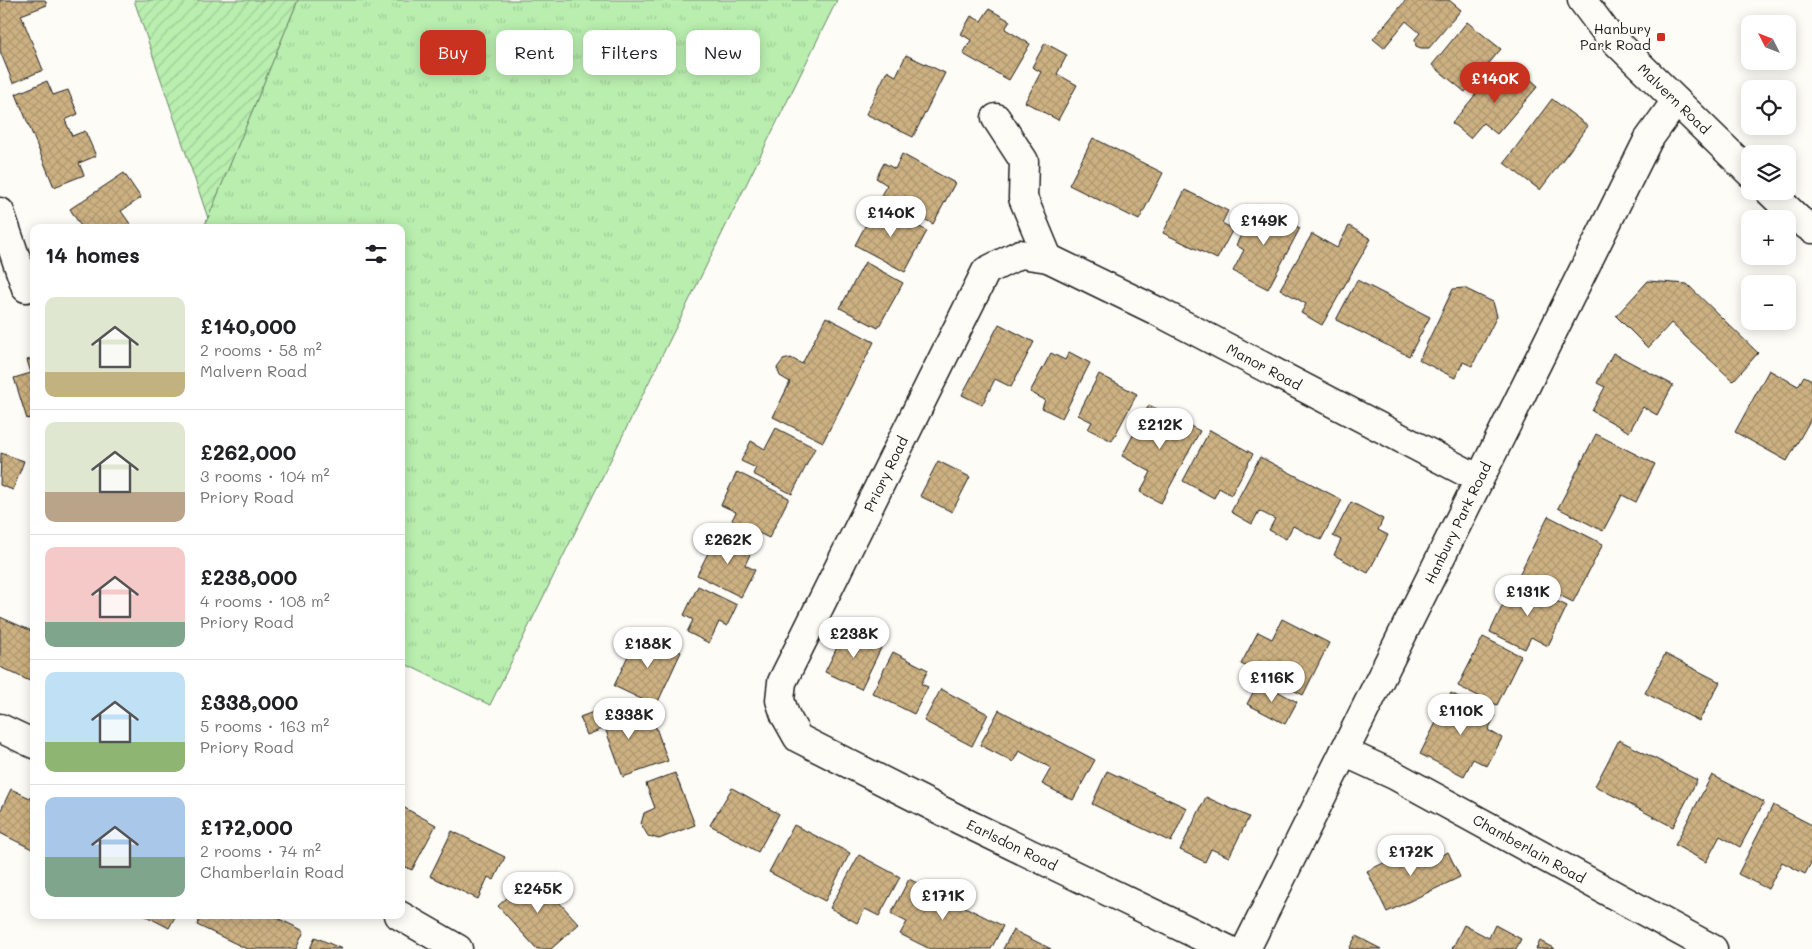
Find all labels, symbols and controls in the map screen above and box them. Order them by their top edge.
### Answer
north arrow [1741,15,1796,70]
map controls [1741,15,1796,330]
place label: Hanbury Park Road [1580,19,1651,54]
chip: Buy [420,30,486,75]
chip: Rent [496,30,573,75]
chip: Filters [583,30,676,75]
chip: New [686,30,760,75]
marker: Hanbury Park Road [1655,31,1667,43]
street label: Malvern Road [1634,59,1715,138]
pin: £140K [1460,62,1530,104]
text: £140K [1471,67,1519,88]
button: locate [1741,80,1796,135]
button: layers [1741,145,1796,200]
pin: £140K [856,196,926,238]
text: £140K [867,201,915,222]
pin: £149K [1229,204,1299,246]
text: £149K [1240,209,1288,230]
button: + [1741,210,1796,265]
icon: filters [362,240,390,268]
text: 14 homes [45,241,140,268]
button: − [1741,275,1796,330]
text: £140,000 [200,312,296,339]
icon: home [85,317,145,377]
text: 2 rooms · 58 m² [200,339,322,360]
street label: Manor Road [1223,339,1305,394]
text: Malvern Road [200,360,307,381]
pin: £212K [1125,408,1195,450]
text: £212K [1137,413,1183,434]
street label: Priory Road [859,433,912,515]
text: £262,000 [200,438,296,465]
icon: home [85,442,145,502]
street label: Hanbury Park Road [1420,459,1495,587]
text: 3 rooms · 104 m² [200,465,330,486]
text: Priory Road [200,486,294,507]
pin: £262K [693,522,763,565]
text: £262K [704,528,752,549]
text: £238,000 [200,563,297,590]
icon: home [85,567,145,627]
pin: £131K [1493,574,1563,617]
text: £131K [1506,580,1550,601]
text: 4 rooms · 108 m² [200,590,330,611]
text: Priory Road [200,611,294,632]
pin: £238K [819,616,889,659]
text: £238K [830,622,878,643]
pin: £188K [613,626,683,669]
text: £188K [624,632,672,653]
pin: £116K [1237,660,1307,703]
text: £116K [1250,666,1294,687]
text: £338,000 [200,688,298,715]
icon: home [85,692,145,752]
pin: £110K [1426,694,1496,736]
pin: £338K [594,698,664,740]
text: £110K [1439,699,1483,720]
text: £338K [604,703,654,724]
text: 5 rooms · 163 m² [200,715,329,736]
text: Priory Road [200,736,294,757]
street label: Chamberlain Road [1470,810,1589,887]
text: £172,000 [200,813,293,840]
street label: Earlsdon Road [964,814,1061,875]
icon: home [85,817,145,877]
pin: £172K [1376,834,1446,877]
text: 2 rooms · 74 m² [200,840,321,861]
text: £172K [1388,840,1434,861]
text: Chamberlain Road [200,861,344,882]
pin: £245K [503,872,573,914]
text: £245K [514,877,562,898]
pin: £171K [908,878,978,921]
text: £171K [921,884,965,905]

